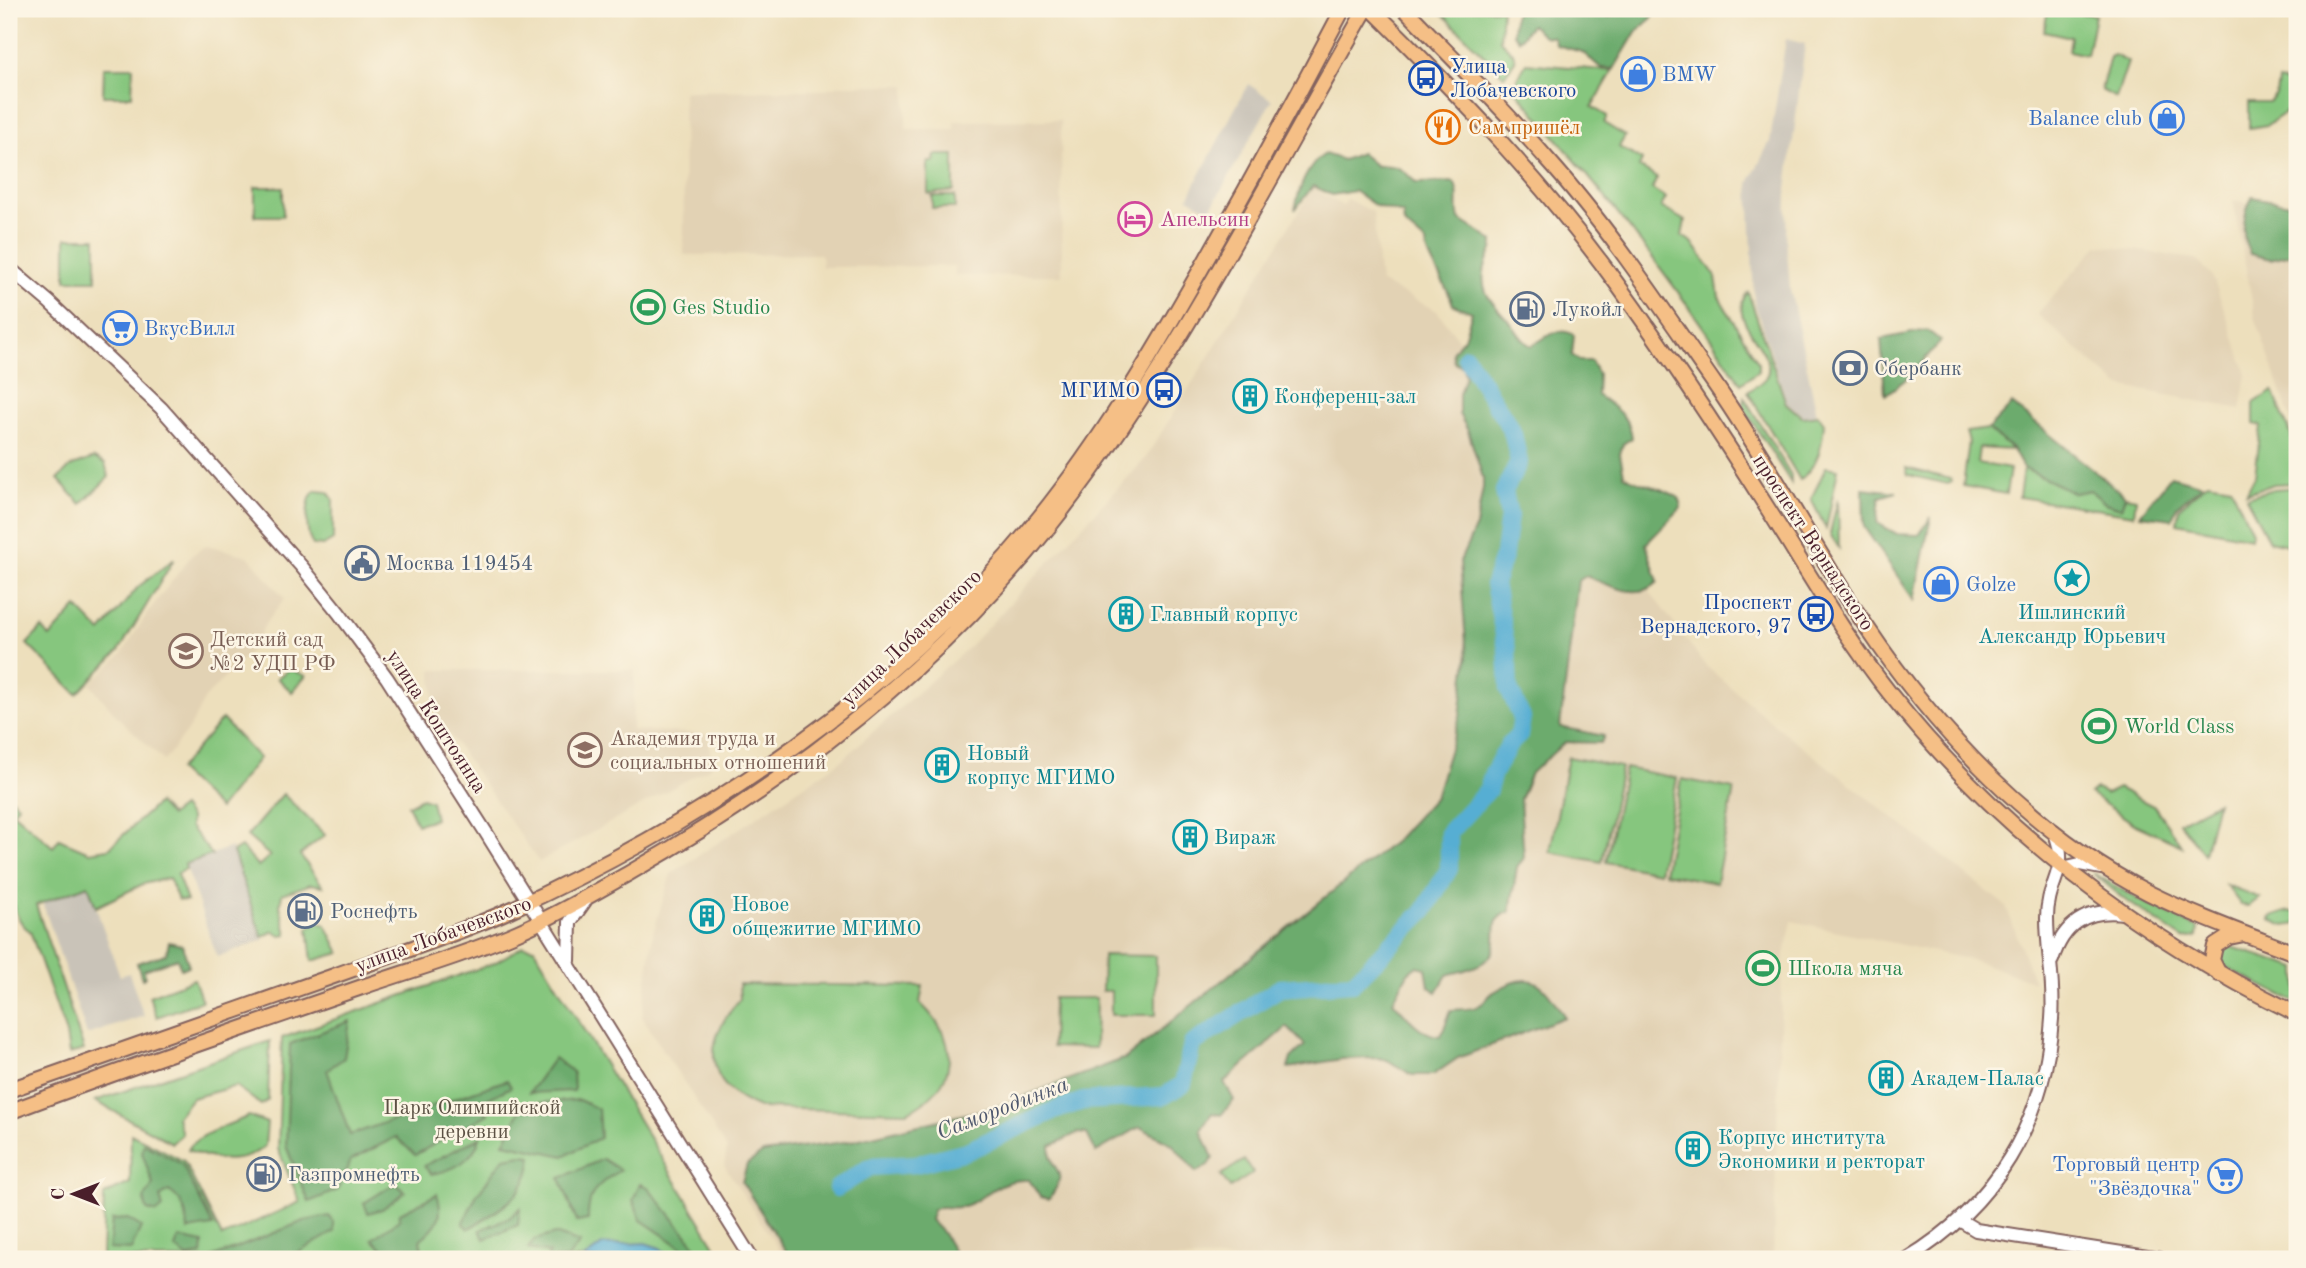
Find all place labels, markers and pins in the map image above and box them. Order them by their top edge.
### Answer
shop icon: BMW [1619,55,1657,93]
place label: Улица Лобачевского [1450,57,1576,102]
bus stop icon: Улица Лобачевского [1407,59,1445,97]
place label: BMW [1662,65,1717,86]
shop icon: Balance club [2148,99,2186,137]
restaurant icon: Сам пришёл [1424,108,1462,146]
place label: Balance club [2028,109,2142,130]
place label: Сам пришёл [1468,118,1580,139]
hotel icon: Апельсин [1116,200,1154,238]
place label: Апельсин [1160,210,1250,231]
sports icon: Ges Studio [629,288,667,326]
fuel station icon: Лукойл [1508,290,1546,328]
place label: Ges Studio [672,298,770,319]
place label: Лукойл [1552,300,1622,321]
supermarket icon: ВкусВилл [101,309,139,347]
place label: ВкусВилл [144,319,235,340]
bank icon: Сбербанк [1831,349,1869,387]
place label: Сбербанк [1874,359,1962,380]
bus stop icon: МГИМО [1145,371,1183,409]
building icon: Конференц-зал [1231,377,1269,415]
place label: МГИМО [1060,381,1140,402]
place label: Конференц-зал [1274,387,1416,408]
public building icon: Москва 119454 [343,544,381,582]
place label: Москва 119454 [386,554,533,575]
place icon: Ишлинский Александр Юрьевич [2053,559,2091,597]
shop icon: Golze [1922,565,1960,603]
place label: Golze [1966,575,2016,596]
place label: Проспект Вернадского, 97 [1640,593,1792,638]
building icon: Главный корпус [1107,595,1145,633]
bus stop icon: Проспект Вернадского, 97 [1797,595,1835,633]
place label: Ишлинский Александр Юрьевич [1978,603,2166,648]
place label: Главный корпус [1150,605,1298,626]
place label: Детский сад №2 УДП РФ [210,630,335,675]
school or university icon: Детский сад №2 УДП РФ [167,632,205,670]
sports icon: World Class [2080,707,2118,745]
place label: World Class [2124,717,2234,738]
place label: Академия труда и социальных отношений [610,729,826,774]
school or university icon: Академия труда и социальных отношений [566,731,604,769]
place label: Новый корпус МГИМО [967,744,1115,789]
building icon: Новый корпус МГИМО [923,746,961,784]
building icon: Вираж [1171,818,1209,856]
place label: Вираж [1214,828,1276,849]
fuel station icon: Роснефть [286,892,324,930]
place label: Новое общежитие МГИМО [732,895,921,940]
building icon: Новое общежитие МГИМО [688,897,726,935]
place label: Роснефть [330,902,418,923]
sports icon: Школа мяча [1744,949,1782,987]
place label: Школа мяча [1788,959,1903,980]
building icon: Академ-Палас [1867,1059,1905,1097]
place label: Академ-Палас [1910,1069,2044,1090]
place label: Корпус института Экономики и ректорат [1718,1128,1925,1173]
building icon: Корпус института Экономики и ректорат [1674,1130,1712,1168]
fuel station icon: Газпромнефть [245,1155,283,1193]
place label: Торговый центр "Звёздочка" [2052,1155,2200,1200]
supermarket icon: Торговый центр "Звёздочка" [2206,1157,2244,1195]
place label: Газпромнефть [288,1165,420,1186]

